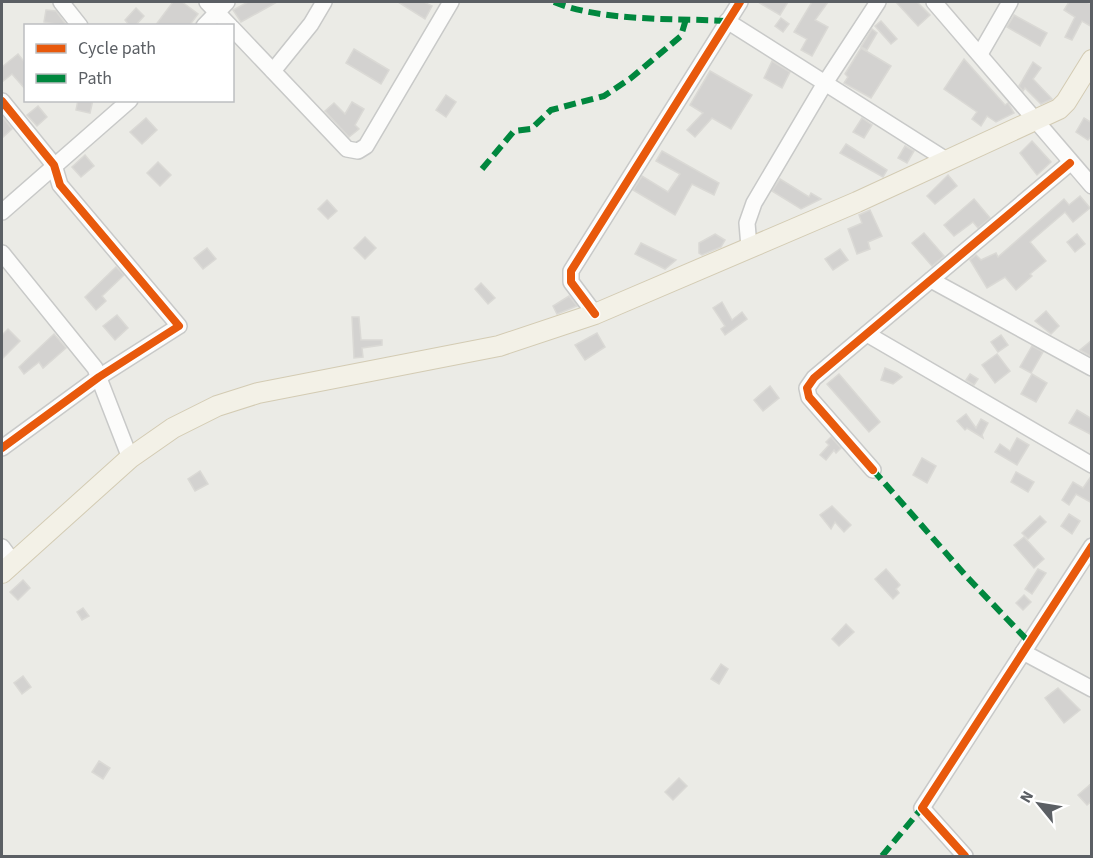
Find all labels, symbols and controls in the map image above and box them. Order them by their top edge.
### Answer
legend [24,24,234,102]
text: Cycle path [78,36,156,61]
text: Path [78,66,112,91]
north arrow [1009,774,1069,834]
text: N [1015,787,1039,807]

